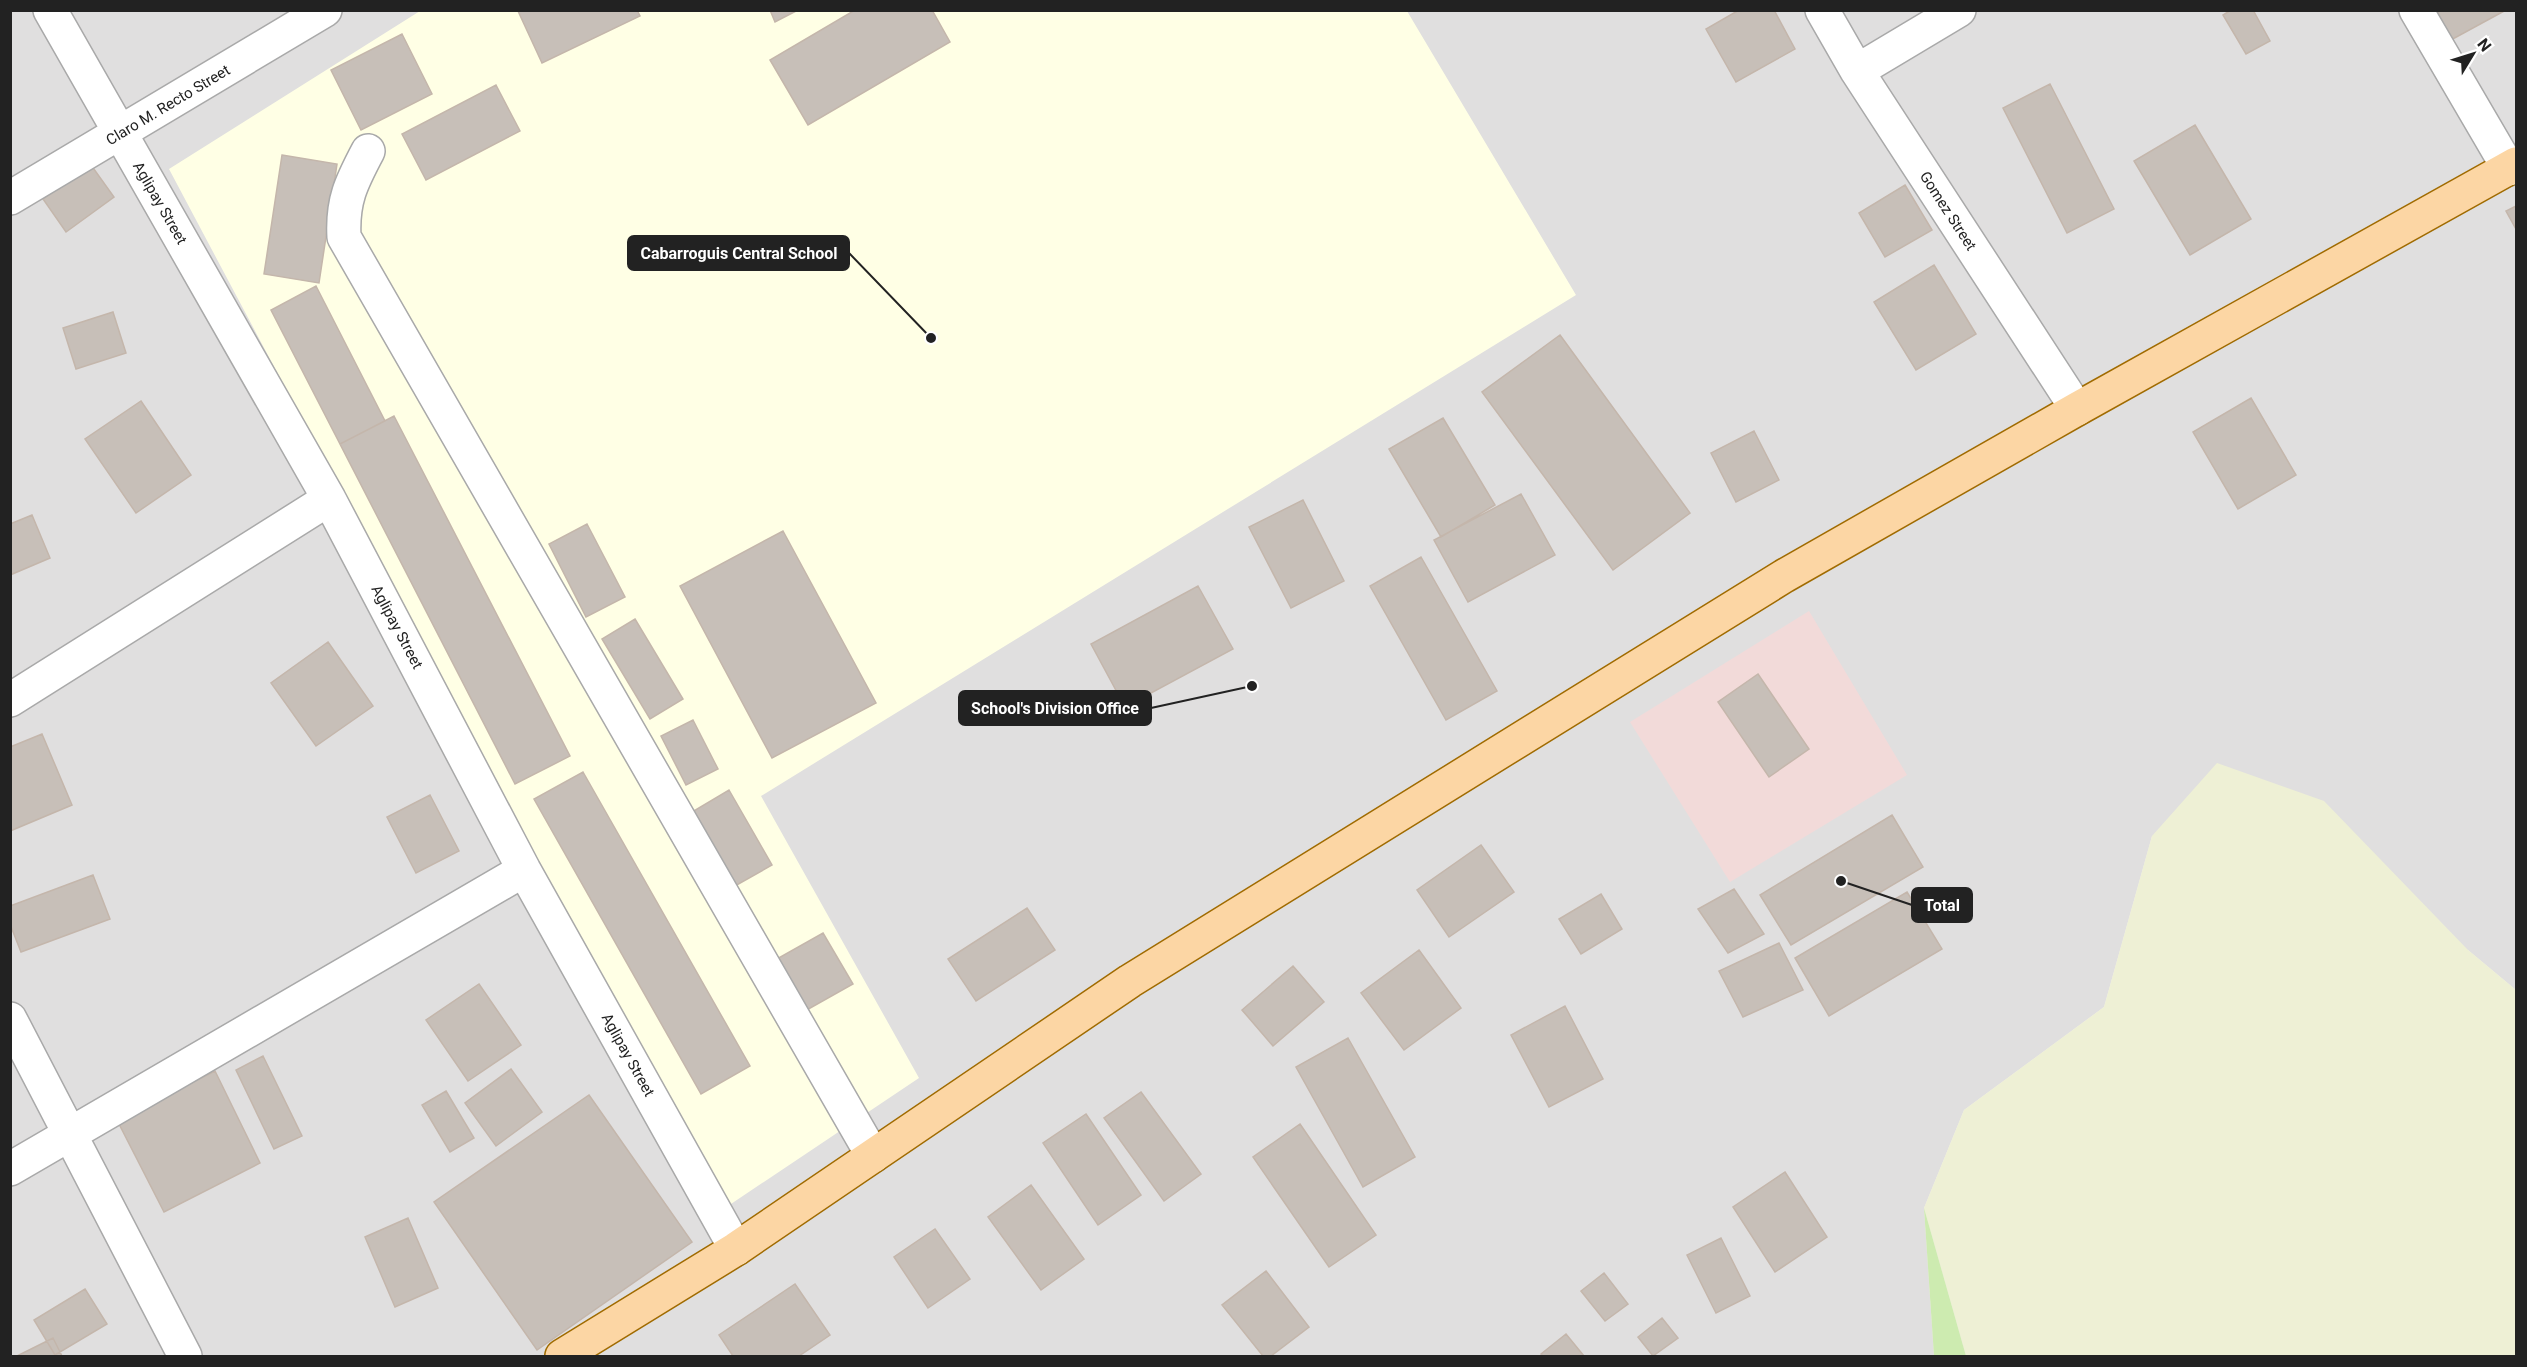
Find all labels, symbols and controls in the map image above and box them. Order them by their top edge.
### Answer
north arrow [2443,24,2503,84]
text: N [2473,35,2495,55]
street label: Claro M. Recto Street [103,61,233,149]
street label: Aglipay Street [129,159,191,248]
street label: Gomez Street [1916,168,1980,254]
callout: Cabarroguis Central School [628,236,849,270]
text: Cabarroguis Central School [641,244,837,263]
street label: Aglipay Street [367,582,427,672]
callout: School's Division Office [959,691,1151,725]
text: School's Division Office [971,699,1139,718]
callout: Total [1912,888,1972,922]
text: Total [1924,896,1960,915]
street label: Aglipay Street [598,1010,658,1100]

